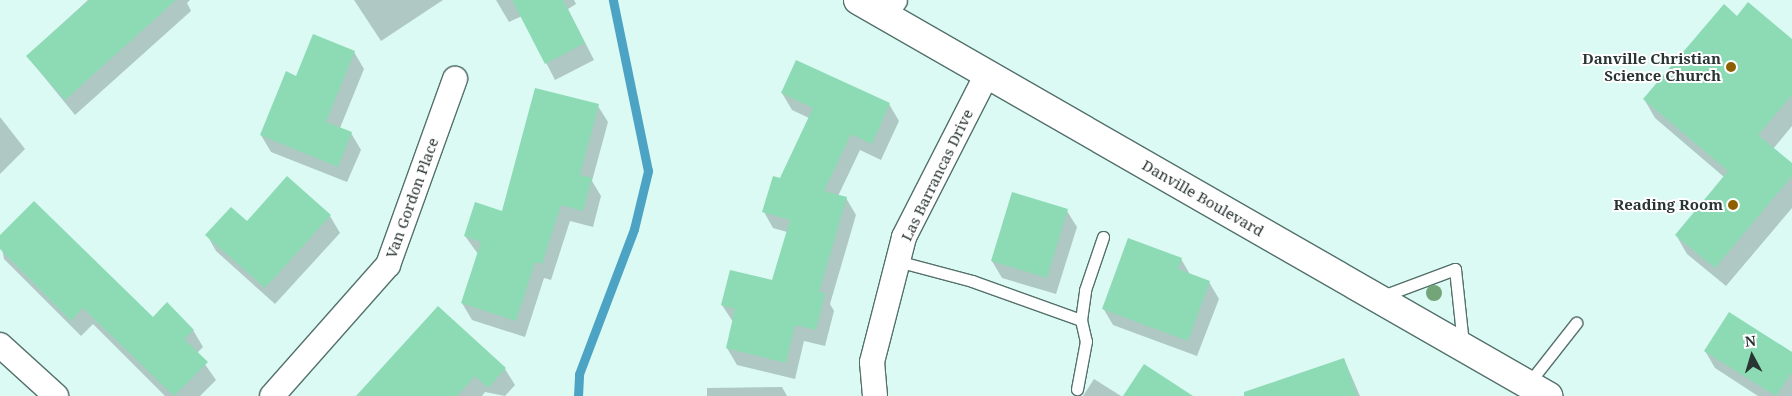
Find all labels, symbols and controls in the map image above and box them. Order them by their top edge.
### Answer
place label: Danville Christian Science Church [1582,49,1721,84]
marker: Danville Christian Science Church [1725,61,1737,73]
street label: Las Barrancas Drive [897,106,977,244]
street label: Van Gordon Place [382,135,442,261]
street label: Danville Boulevard [1139,156,1267,240]
place label: Reading Room [1614,196,1723,214]
marker: Reading Room [1727,199,1739,211]
north arrow [1727,331,1777,381]
text: N [1744,331,1757,351]

